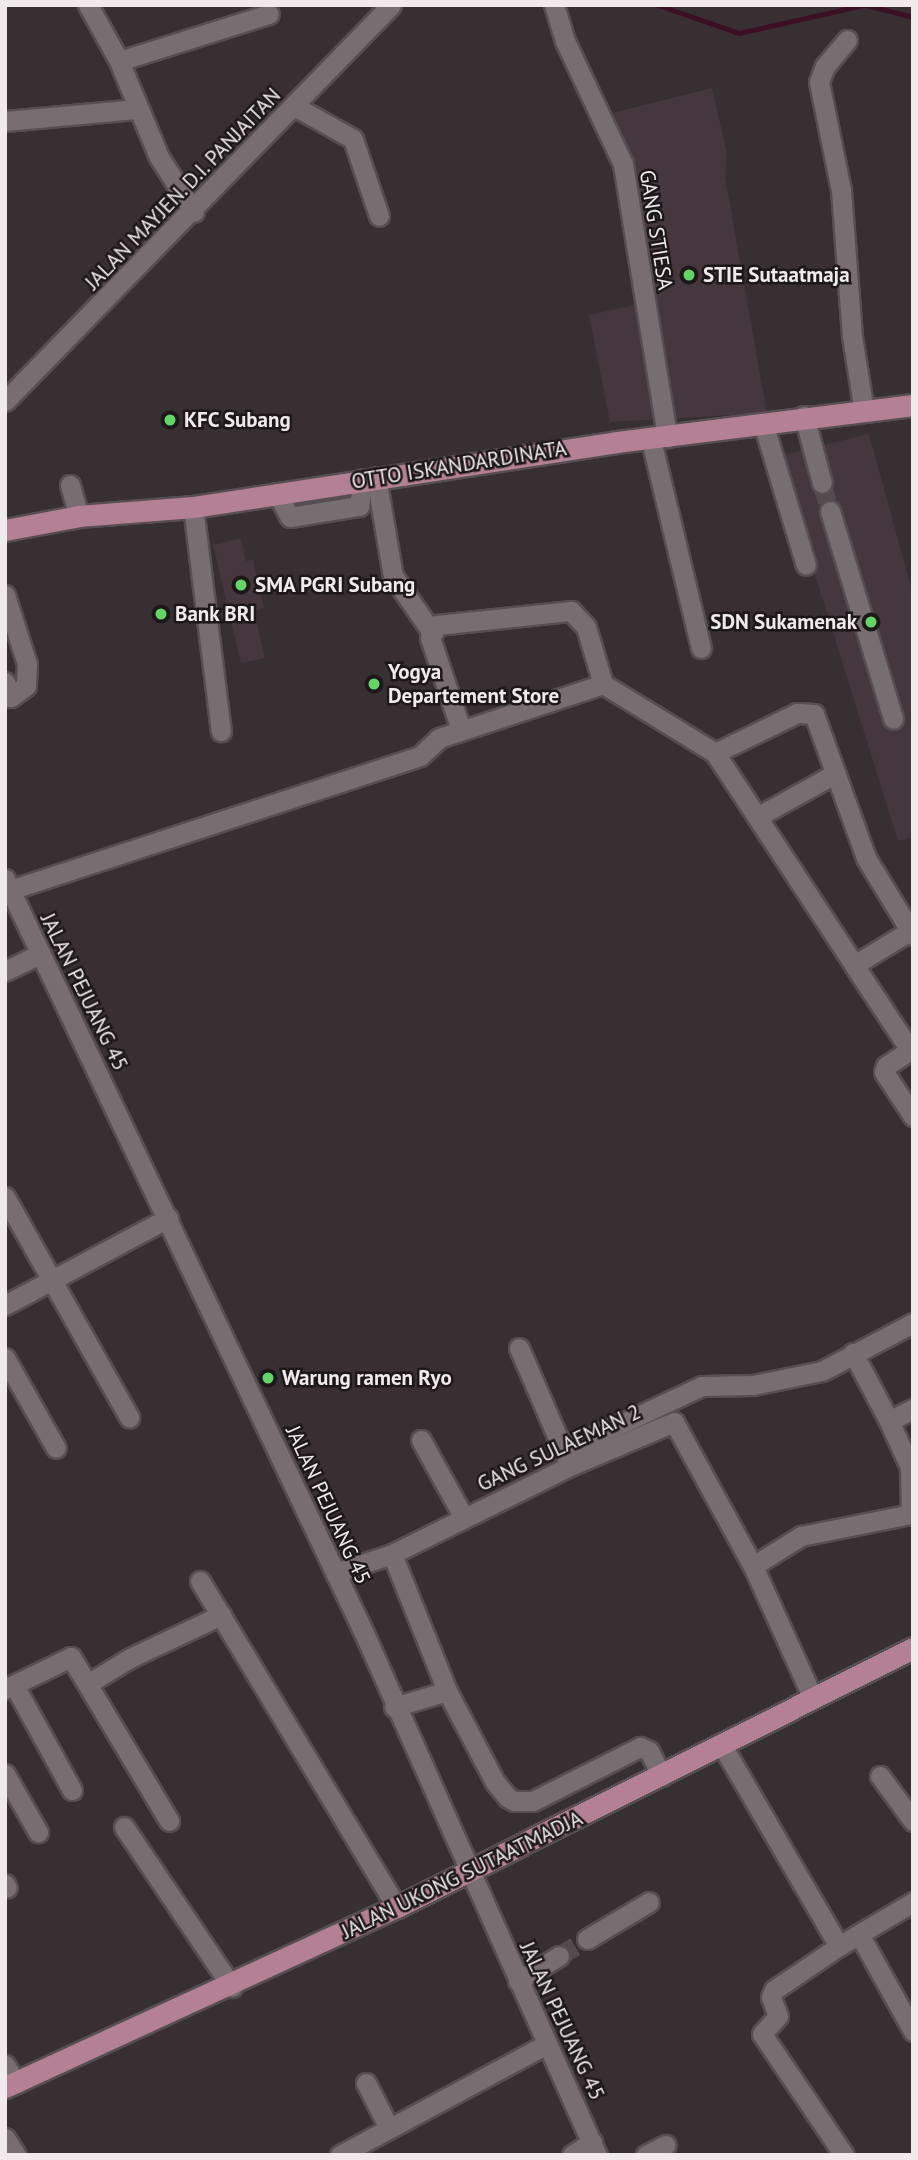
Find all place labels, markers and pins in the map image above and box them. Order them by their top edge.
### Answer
place label: STIE Sutaatmaja [703,262,850,288]
marker: STIE Sutaatmaja [681,267,697,283]
place label: KFC Subang [184,407,292,433]
marker: KFC Subang [162,412,178,428]
place label: SMA PGRI Subang [255,572,416,598]
marker: SMA PGRI Subang [233,577,249,593]
place label: Bank BRI [175,601,256,627]
marker: Bank BRI [153,606,169,622]
place label: SDN Sukamenak [710,609,857,635]
marker: SDN Sukamenak [863,614,879,630]
place label: Yogya Departement Store [388,659,559,709]
marker: Yogya Departement Store [366,676,382,692]
place label: Warung ramen Ryo [282,1365,452,1391]
marker: Warung ramen Ryo [260,1370,276,1386]

